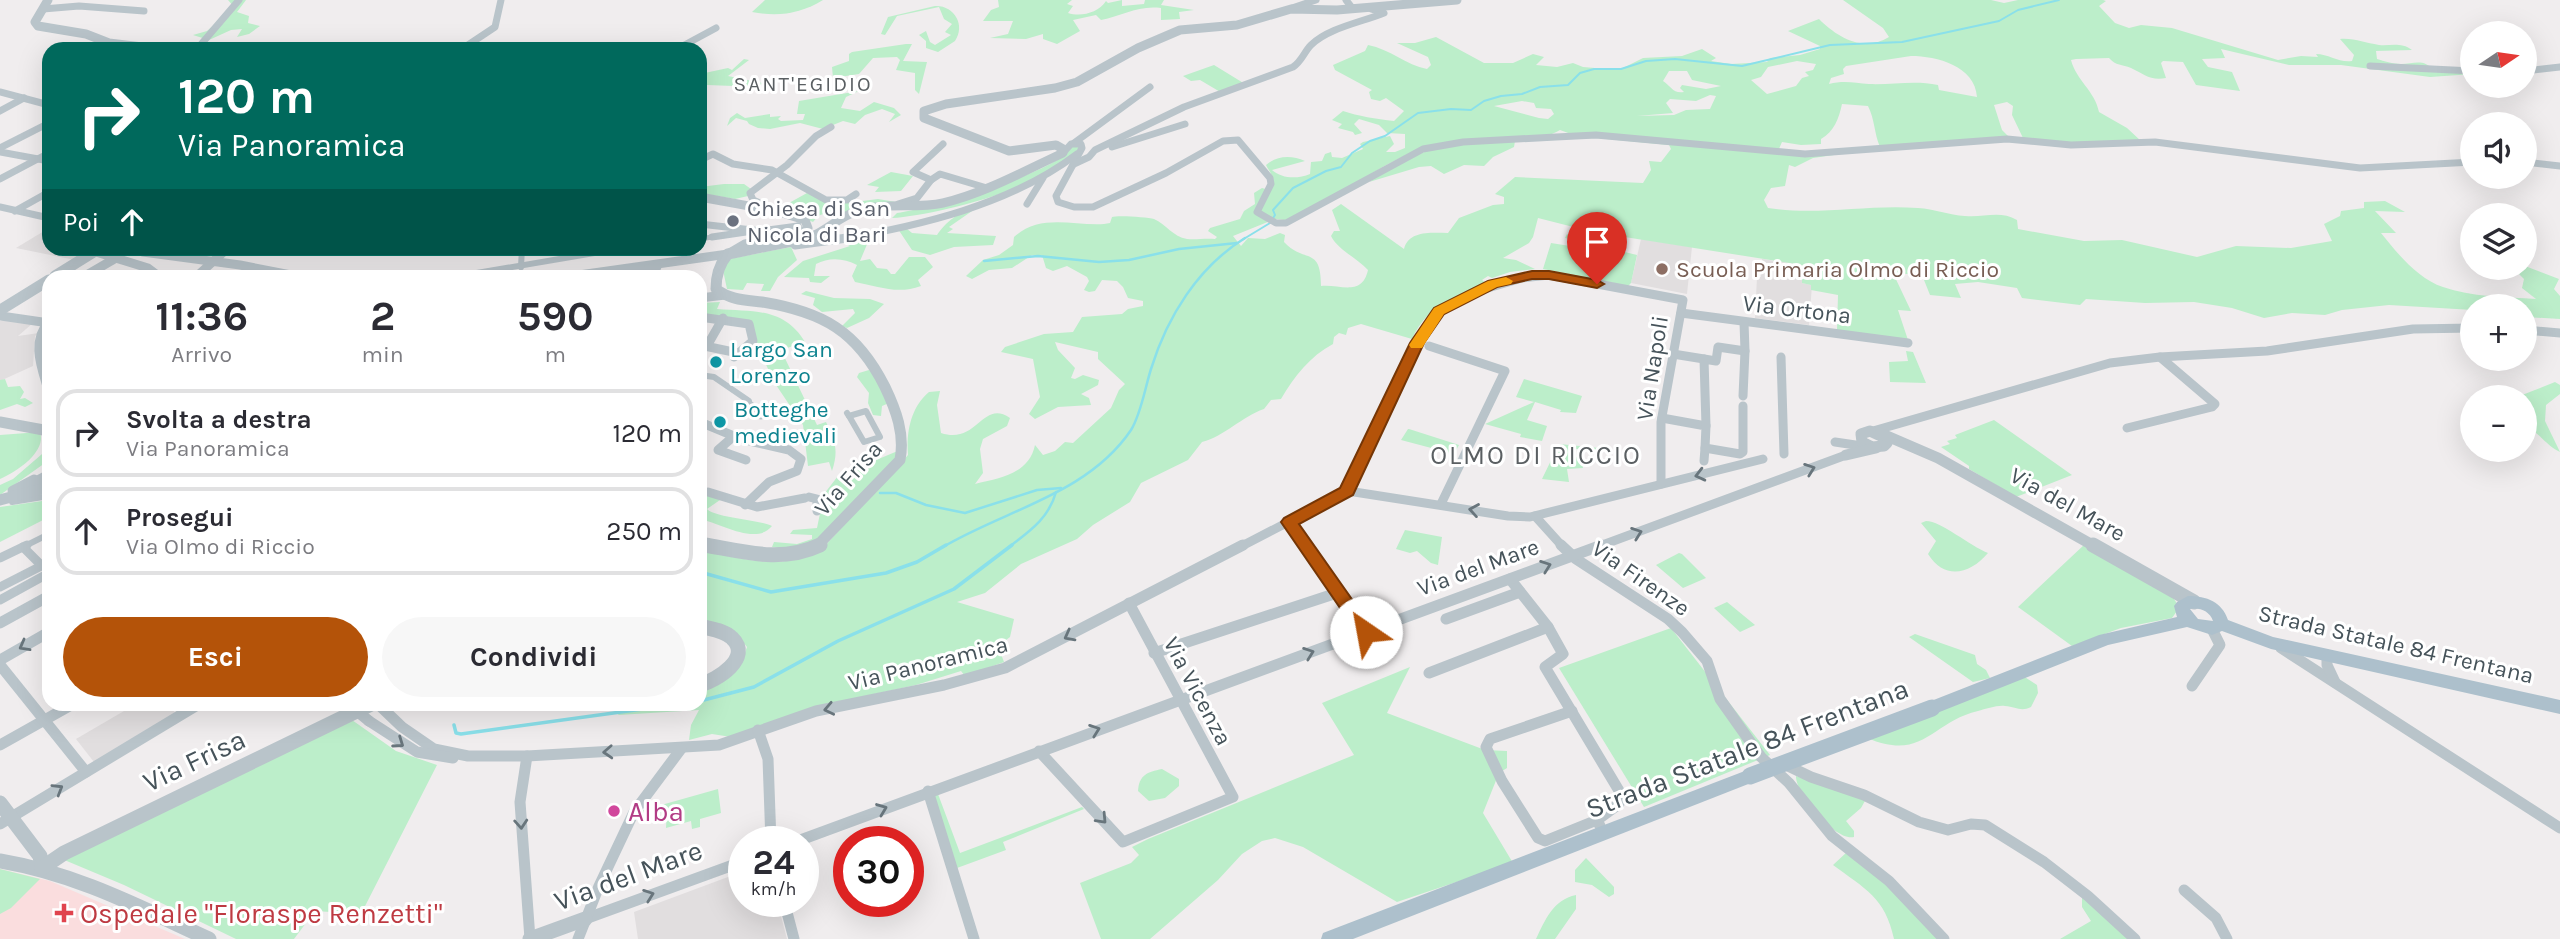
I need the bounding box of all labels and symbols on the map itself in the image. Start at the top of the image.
north arrow [2460,21,2538,98]
district label: SANT'EGIDIO [734,72,872,96]
place label: Chiesa di San Nicola di Bari [747,195,890,248]
pin [1567,212,1627,284]
marker: Chiesa di San Nicola di Bari [725,213,741,229]
place label: Scuola Primaria Olmo di Riccio [1676,256,1999,283]
marker: Scuola Primaria Olmo di Riccio [1654,261,1670,277]
street label: Via Ortona [1741,289,1853,330]
street label: Via Napoli [1631,314,1674,422]
place label: Largo San Lorenzo [730,336,833,389]
marker: Largo San Lorenzo [708,354,724,370]
place label: Botteghe medievali [734,396,837,449]
marker: Botteghe medievali [712,414,728,430]
street label: Via Frisa [809,436,888,521]
district label: OLMO DI RICCIO [1430,440,1642,471]
street label: Via del Mare [2005,462,2130,547]
one-way arrow [1804,463,1816,477]
one-way arrow [1694,467,1706,481]
one-way arrow [1468,503,1480,518]
one-way arrow [1630,527,1642,541]
street label: Via del Mare [1414,533,1543,602]
street label: Via Firenze [1586,535,1695,622]
one-way arrow [1539,560,1551,574]
position arrow [1329,595,1403,669]
street label: Strada Statale 84 Frentana [2256,600,2536,689]
one-way arrow [1063,627,1076,641]
street label: Via Panoramica [845,631,1011,696]
street label: Via Vicenza [1158,632,1237,750]
one-way arrow [19,638,32,651]
one-way arrow [1302,647,1315,661]
street label: Strada Statale 84 Frentana [1581,672,1913,825]
one-way arrow [823,700,835,715]
street label: Via Frisa [138,722,251,799]
one-way arrow [1089,725,1101,739]
one-way arrow [391,735,404,747]
one-way arrow [602,745,613,760]
one-way arrow [51,784,64,797]
place label: Alba [628,795,684,828]
marker: Alba [606,803,622,819]
one-way arrow [875,803,887,817]
one-way arrow [1094,811,1106,824]
one-way arrow [513,819,528,830]
speed limit sign: 30 [833,826,924,917]
street label: Via del Mare [550,833,707,918]
one-way arrow [642,890,654,904]
place label: Ospedale "Floraspe Renzetti" [80,897,442,930]
marker: Ospedale "Floraspe Renzetti" [54,903,74,923]

